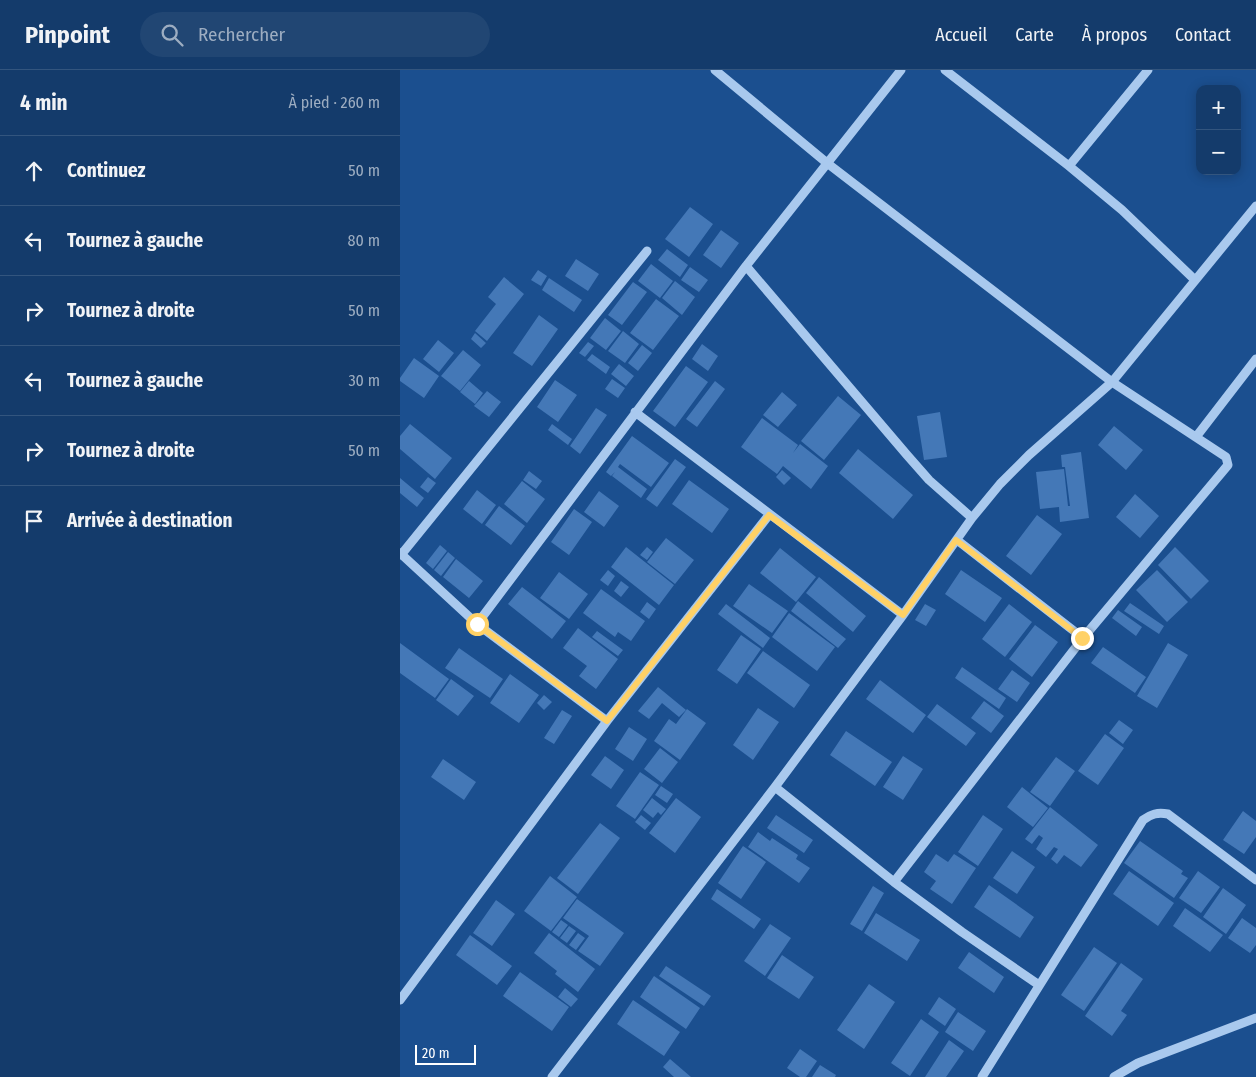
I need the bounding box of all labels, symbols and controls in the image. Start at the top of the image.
search box [140,12,490,57]
text: Pinpoint [25,21,110,49]
icon: search [158,21,186,49]
text: Rechercher [198,23,285,46]
text: Accueil [935,24,987,46]
text: Carte [1015,24,1054,46]
text: À propos [1082,24,1147,46]
text: Contact [1175,24,1231,46]
map controls [1196,85,1241,175]
button: + [1196,85,1241,130]
text: 4 min [20,90,68,116]
text: À pied · 260 m [288,93,380,112]
button: − [1196,130,1241,175]
icon: ahead [20,157,48,185]
text: Continuez [67,159,146,182]
text: 50 m [348,161,380,180]
icon: left [20,227,48,255]
text: Tournez à gauche [67,229,203,252]
text: 80 m [348,231,380,250]
icon: right [20,297,48,325]
text: Tournez à droite [67,299,195,322]
text: 50 m [348,301,380,320]
icon: left [20,367,48,395]
text: Tournez à gauche [67,369,203,392]
text: 30 m [348,371,380,390]
icon: right [20,437,48,465]
text: Tournez à droite [67,439,195,462]
text: 50 m [348,441,380,460]
icon: arrive [20,507,48,535]
text: Arrivée à destination [67,509,233,532]
route start [466,613,489,636]
route end [1071,627,1094,650]
scale bar [415,1042,476,1065]
text: 20 m [422,1045,450,1062]

